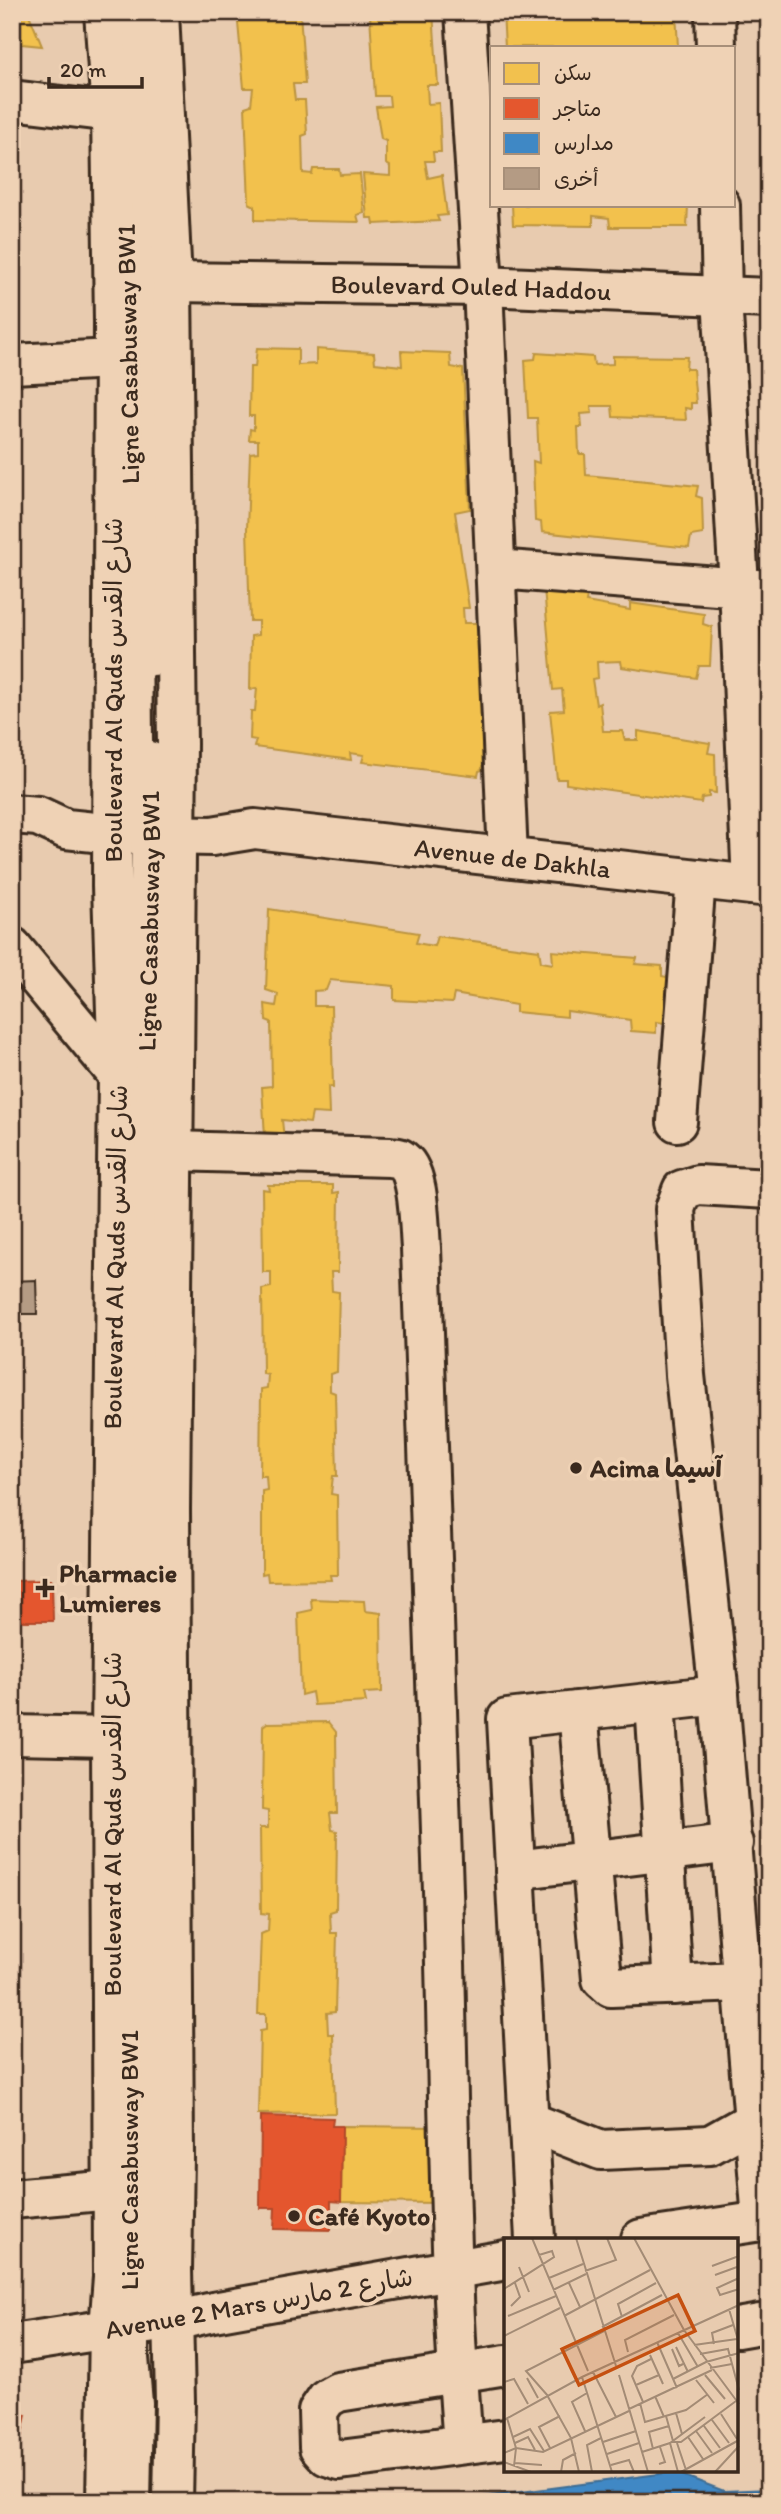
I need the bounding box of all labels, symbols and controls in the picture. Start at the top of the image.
scale bar [49,46,142,90]
legend [490,46,736,206]
text: 20 m [60,57,107,82]
text: سكن [554,60,592,85]
text: متاجر [552,96,601,121]
text: مدارس [554,130,614,155]
text: أخرى [554,166,598,191]
street label: Ligne Casabusway BW1 [110,224,146,484]
street label: Boulevard Ouled Haddou [330,268,612,307]
street label: Boulevard Al Quds شارع القدس [97,518,131,862]
street label: Ligne Casabusway BW1 [130,790,167,1052]
street label: Avenue de Dakhla [413,831,613,885]
street label: Boulevard Al Quds شارع القدس [96,1084,136,1430]
place label: Acima آسيما [589,1452,724,1484]
marker: Acima آسيما [568,1460,584,1476]
place label: Pharmacie Lumieres [59,1557,177,1619]
marker: Pharmacie Lumieres [37,1580,53,1596]
street label: Boulevard Al Quds شارع القدس [96,1652,130,1996]
street label: Ligne Casabusway BW1 [113,2030,145,2290]
place label: Café Kyoto [308,2200,430,2232]
marker: Café Kyoto [286,2208,302,2224]
inset map [504,2238,739,2472]
street label: Avenue 2 Mars شارع 2 مارس [103,2260,416,2348]

